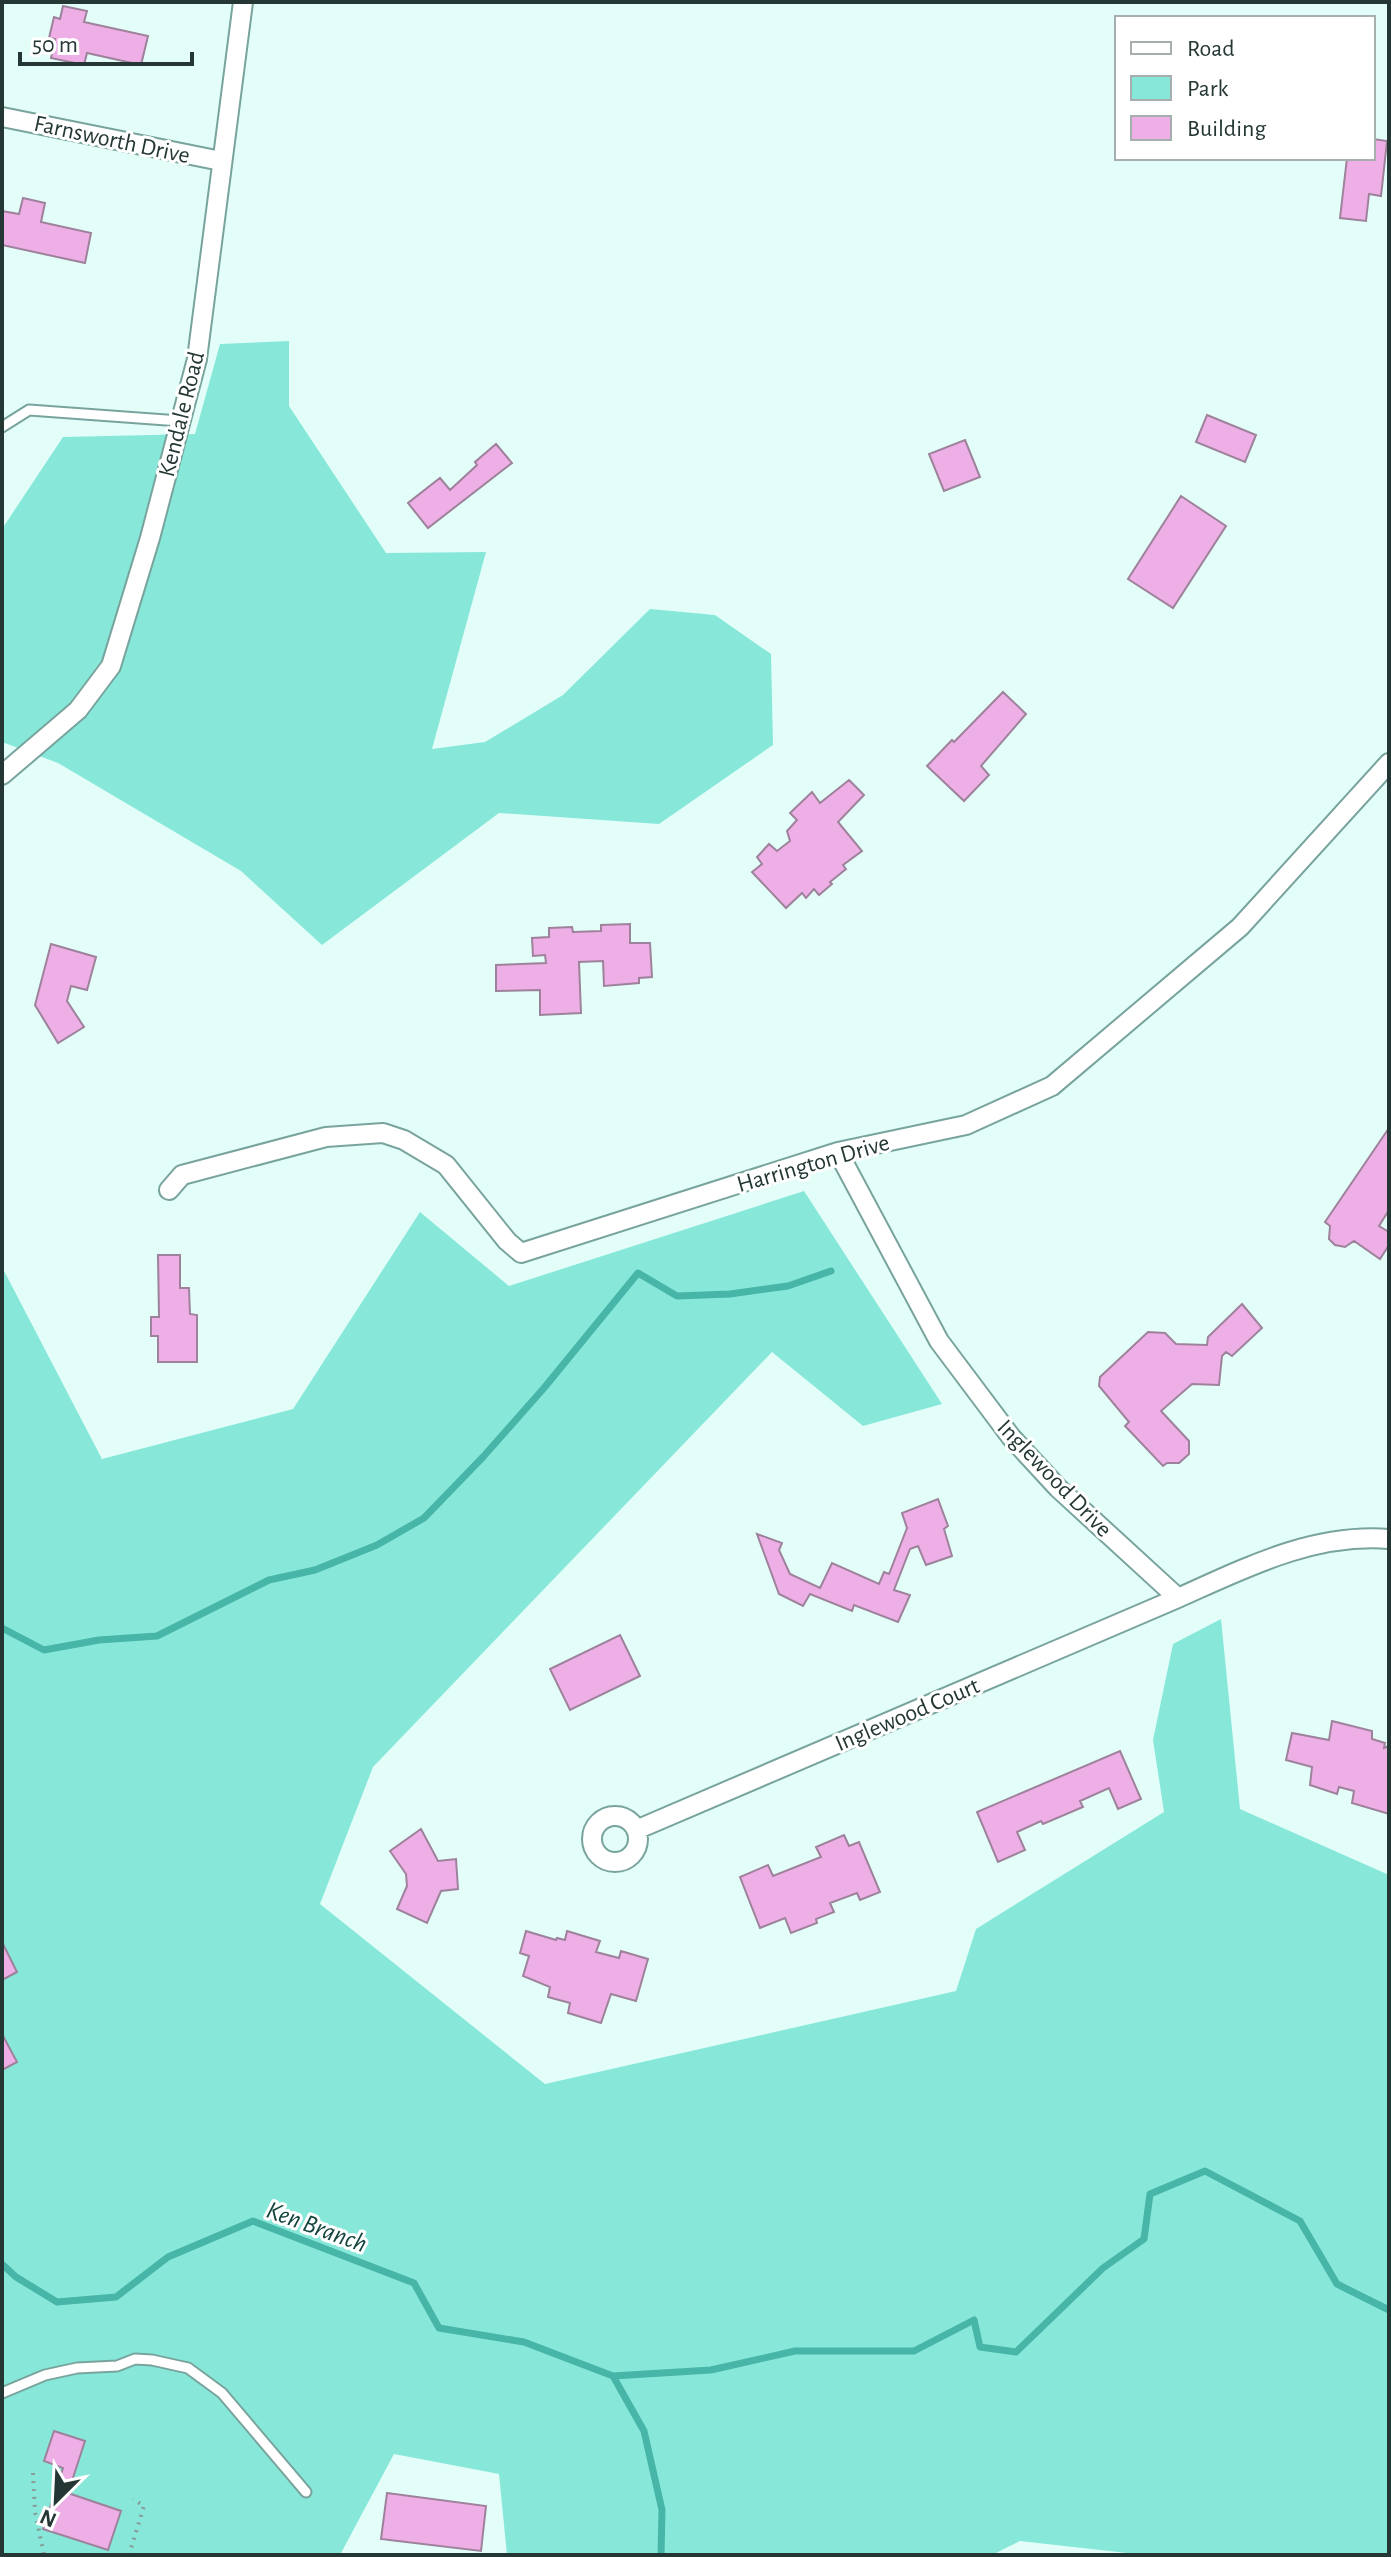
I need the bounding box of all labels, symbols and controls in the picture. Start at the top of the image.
scale bar [20,16,192,66]
legend [1115,16,1375,160]
text: 50 m [32,33,78,57]
text: Road [1187,37,1235,61]
text: Park [1187,77,1228,101]
street label: Farnsworth Drive [32,112,192,168]
text: Building [1187,117,1266,141]
street label: Kendale Road [155,349,209,479]
street label: Harrington Drive [734,1131,892,1197]
street label: Inglewood Drive [993,1415,1116,1542]
street label: Inglewood Court [832,1674,983,1756]
water label: Ken Branch [263,2197,370,2257]
north arrow [16,2461,96,2541]
text: N [37,2505,60,2532]

